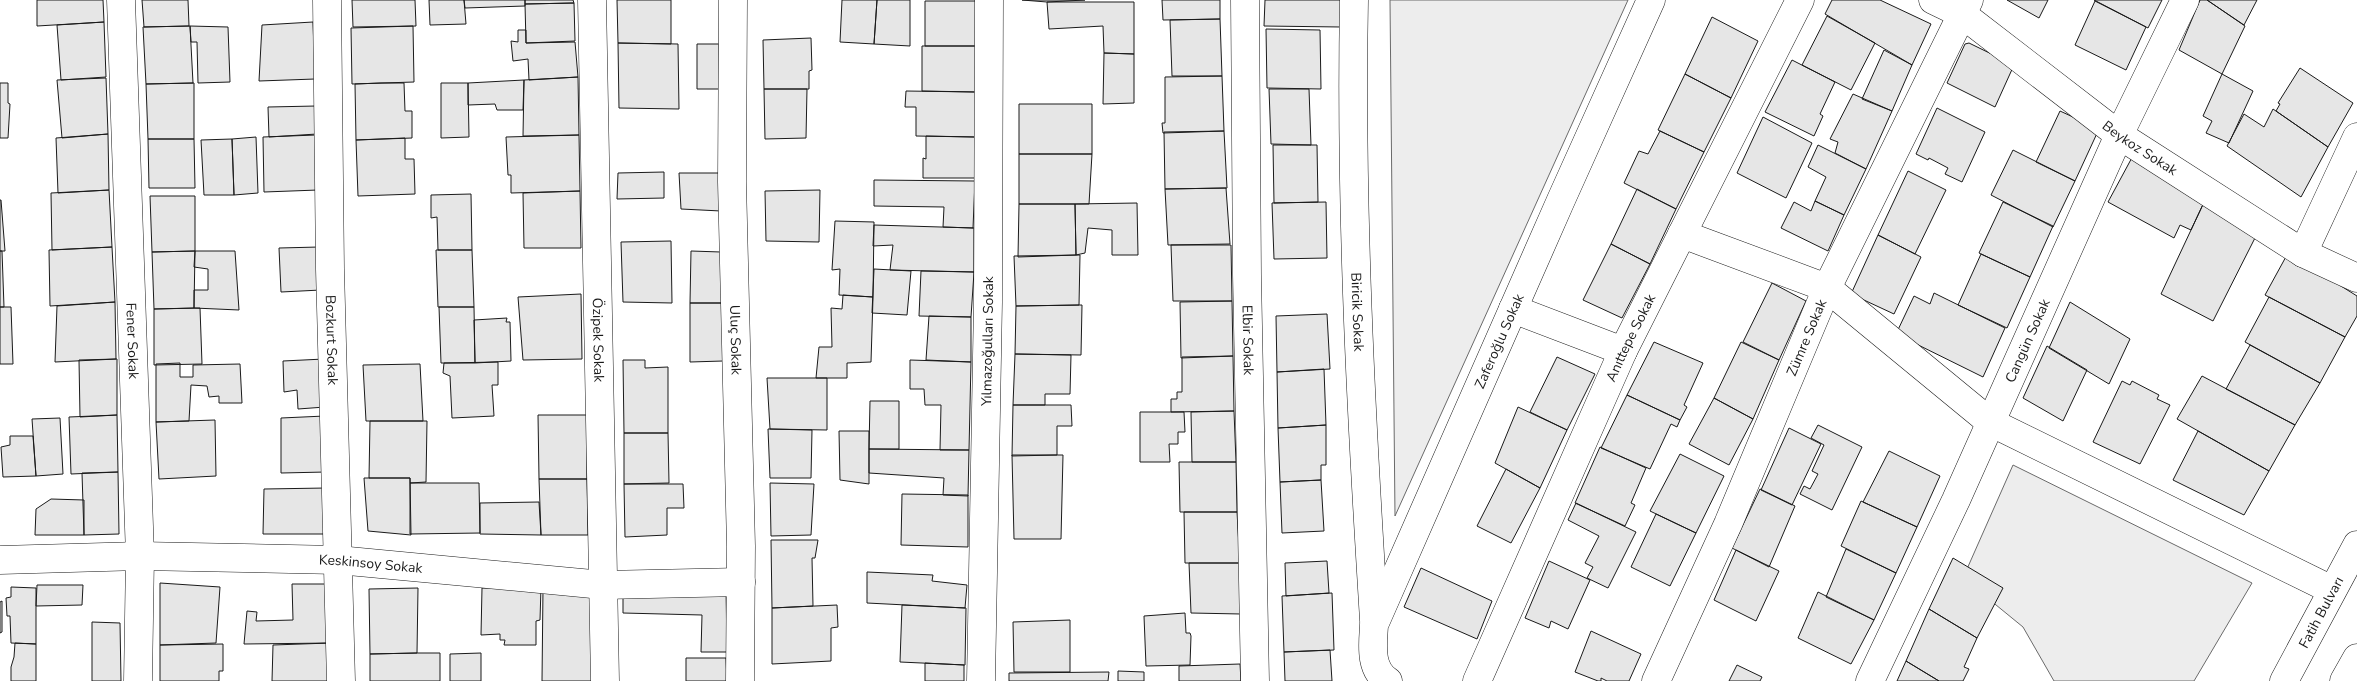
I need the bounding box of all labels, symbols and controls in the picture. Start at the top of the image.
street label: Beykoz Sokak [2098,116,2182,181]
street label: Biricik Sokak [1346,272,1368,353]
street label: Yılmazoğulları Sokak [977,275,998,407]
street label: Zaferoğlu Sokak [1470,290,1529,392]
street label: Anıttepe Sokak [1602,290,1661,385]
street label: Bozkurt Sokak [321,295,342,386]
street label: Zümre Sokak [1782,295,1832,379]
street label: Cangün Sokak [2001,295,2055,386]
street label: Özipek Sokak [588,298,608,383]
street label: Fener Sokak [121,302,143,380]
street label: Uluç Sokak [725,305,746,376]
street label: Elbir Sokak [1238,305,1258,376]
street label: Keskinsoy Sokak [319,551,424,578]
street label: Fatih Bulvarı [2294,573,2348,652]

